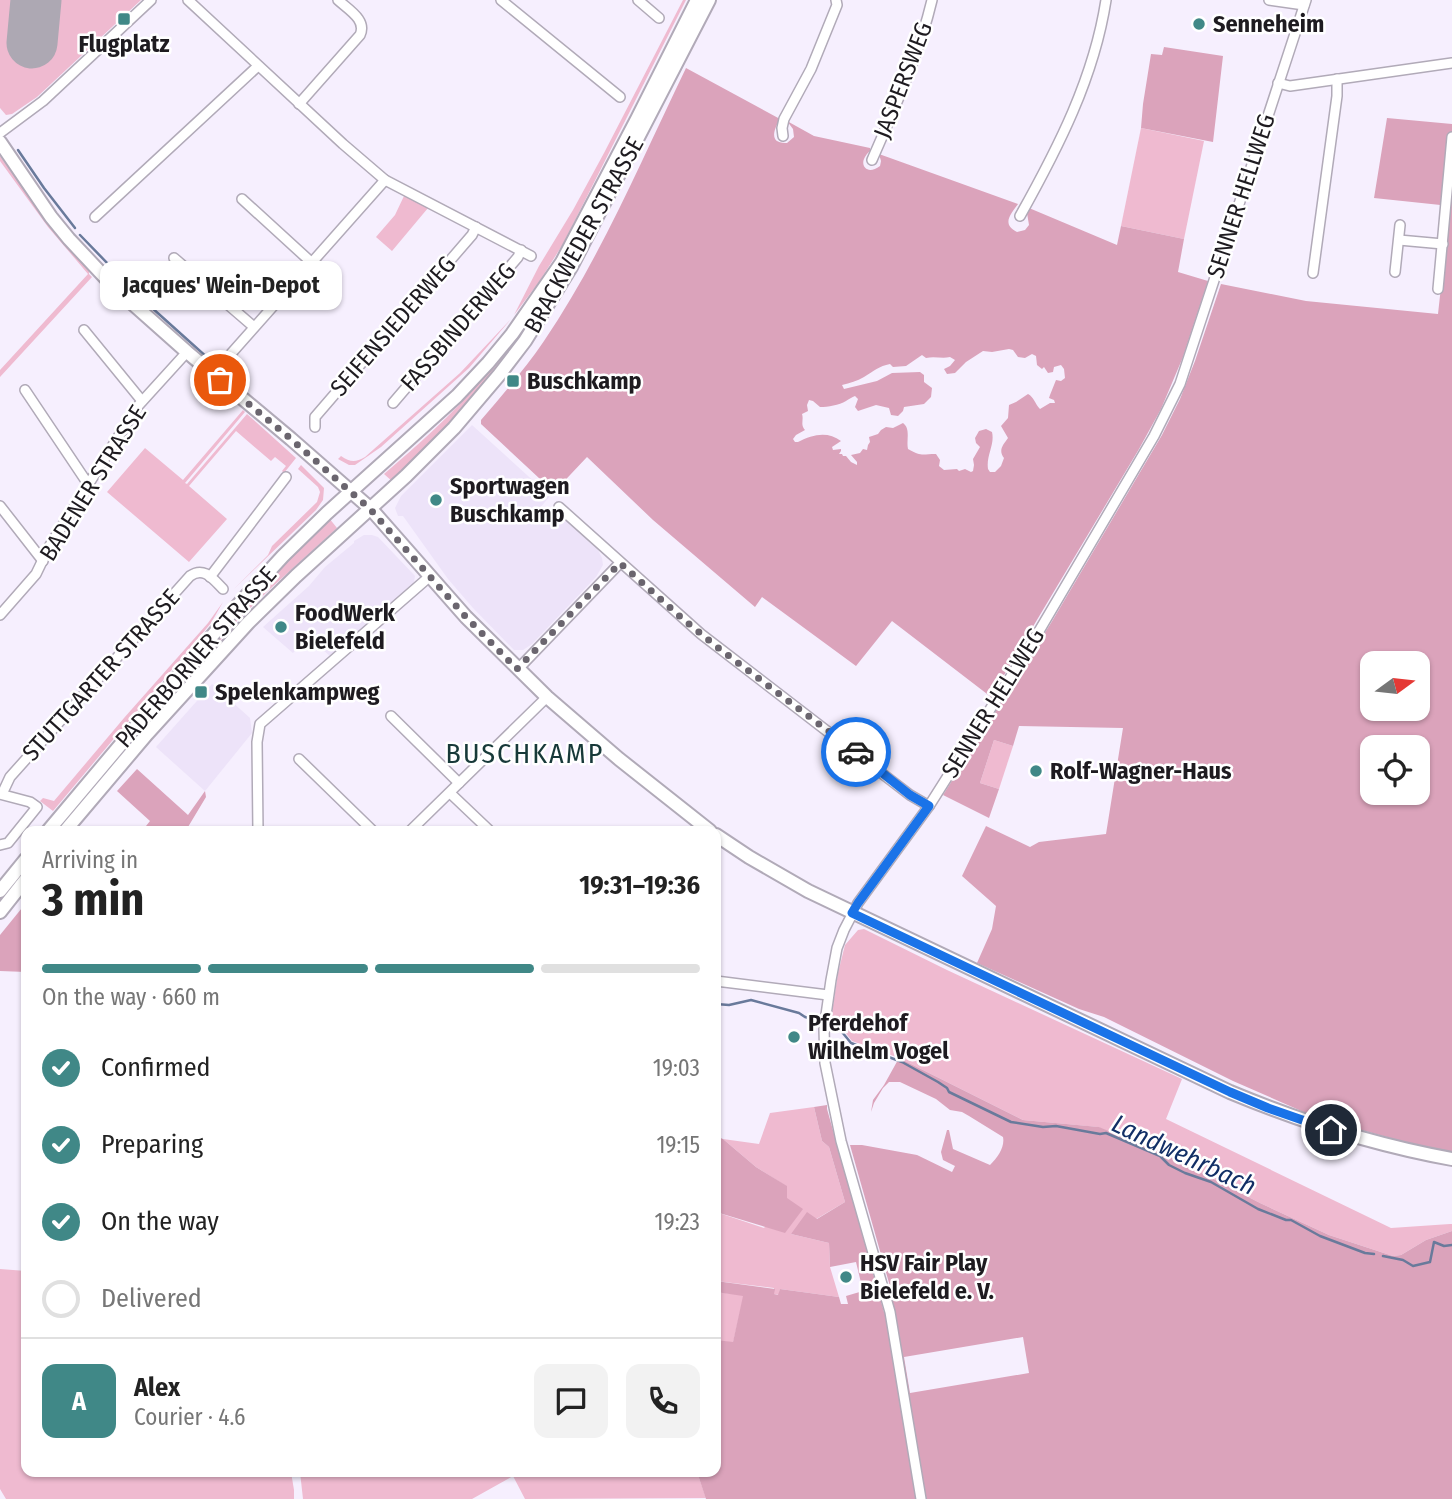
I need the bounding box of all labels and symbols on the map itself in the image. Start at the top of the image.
place label: Senneheim [1213,10,1324,38]
marker: Flugplatz [116,11,132,27]
marker: Senneheim [1191,16,1207,32]
street label: JASPERSWEG [868,18,938,142]
place label: Flugplatz [78,30,170,58]
street label: SENNER HELLWEG [1201,110,1281,282]
street label: BRACKWEDER STRASSE [519,132,649,338]
street label: SEIFENSIEDERWEG [325,250,461,402]
street label: FASSBINDERWEG [395,257,521,397]
callout: Jacques' Wein-Depot [99,261,341,310]
pin [190,350,250,410]
place label: Buschkamp [527,367,642,395]
marker: Buschkamp [505,373,521,389]
street label: BADENER STRASSE [34,400,152,566]
place label: Sportwagen Buschkamp [450,472,569,528]
marker: Sportwagen Buschkamp [428,492,444,508]
street label: PADERBORNER STRASSE [110,561,282,753]
street label: STUTTGARTER STRASSE [17,584,185,766]
place label: FoodWerk Bielefeld [295,599,396,655]
marker: FoodWerk Bielefeld [273,619,289,635]
street label: SENNER HELLWEG [936,623,1050,783]
north arrow [1360,651,1430,721]
place label: Spelenkampweg [215,678,380,706]
marker: Spelenkampweg [193,684,209,700]
courier [821,717,891,787]
district label: BUSCHKAMP [446,737,604,770]
place label: Rolf-Wagner-Haus [1050,757,1232,785]
marker: Rolf-Wagner-Haus [1028,763,1044,779]
place label: Pferdehof Wilhelm Vogel [808,1009,949,1065]
marker: Pferdehof Wilhelm Vogel [786,1029,802,1045]
pin [1301,1100,1361,1160]
water label: Landwehrbach [1107,1108,1261,1202]
place label: HSV Fair Play Bielefeld e. V. [860,1249,994,1305]
marker: HSV Fair Play Bielefeld e. V. [838,1269,854,1285]

